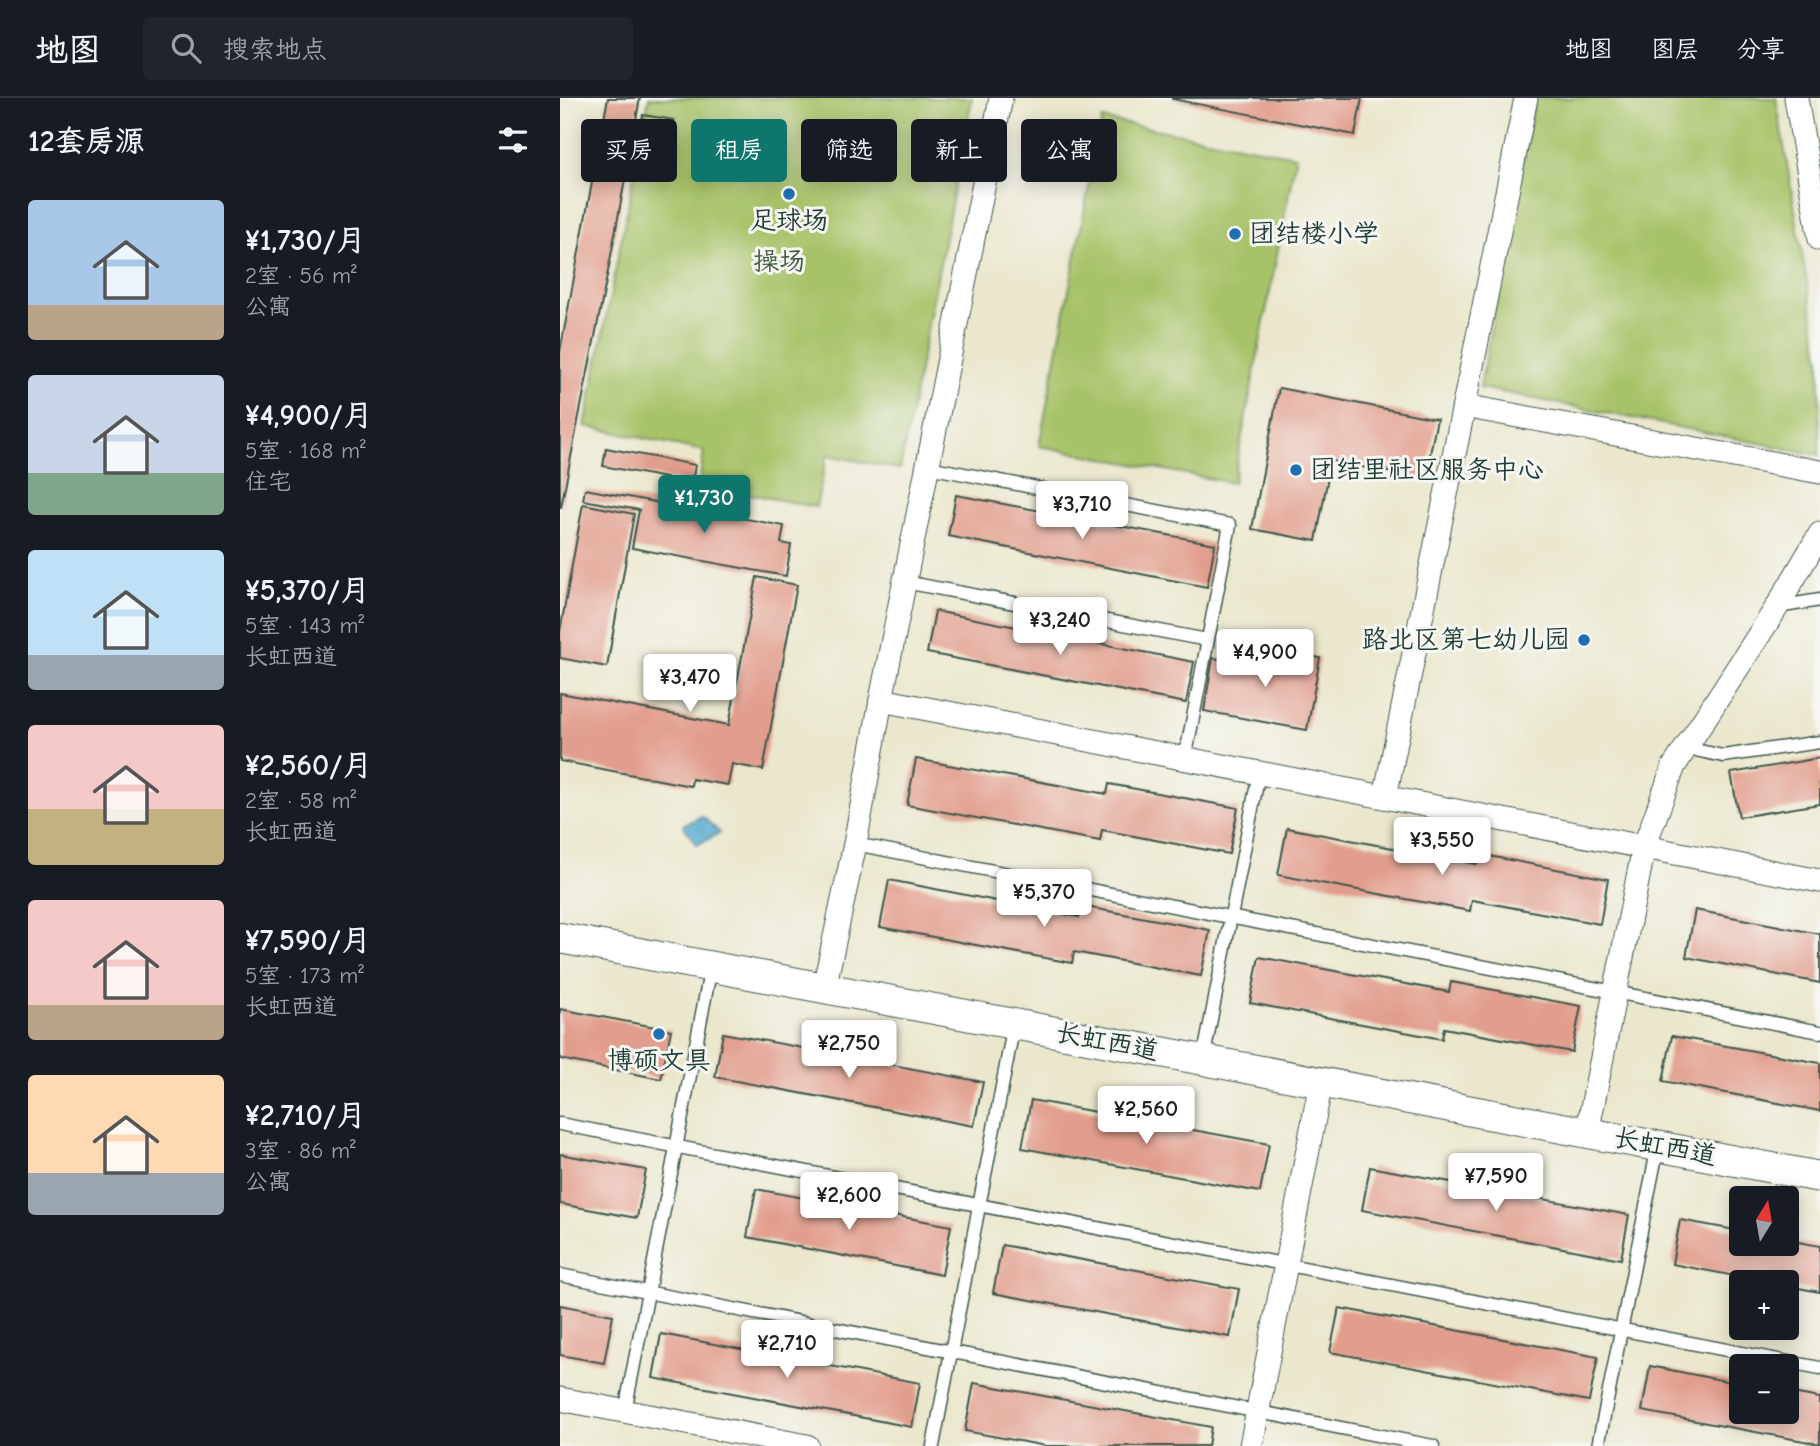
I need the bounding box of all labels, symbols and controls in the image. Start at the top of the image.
search box [143,17,633,80]
icon: search [167,29,205,67]
text: 地图 [35,31,101,69]
text: 搜索地点 [223,35,327,65]
text: 地图 [1565,35,1613,63]
text: 图层 [1651,35,1699,63]
text: 分享 [1737,35,1785,63]
chip: 买房 [581,119,677,182]
chip: 租房 [691,119,787,182]
chip: 筛选 [801,119,897,182]
chip: 新上 [911,119,1007,182]
chip: 公寓 [1021,119,1117,182]
icon: filters [494,121,532,159]
text: 12套房源 [28,124,145,159]
marker: 足球场 [781,186,797,202]
place label: 足球场 [750,206,828,236]
place label: 团结楼小学 [1249,219,1379,249]
text: ¥1,730/月 [245,223,366,258]
marker: 团结楼小学 [1227,226,1243,242]
icon: home [84,228,168,312]
park label: 操场 [753,247,805,277]
text: 2室 · 56 m² [245,262,357,289]
text: 公寓 [245,293,291,320]
text: ¥4,900/月 [245,398,373,433]
icon: home [84,403,168,487]
text: 5室 · 168 m² [245,437,366,464]
place label: 团结里社区服务中心 [1310,455,1544,485]
marker: 团结里社区服务中心 [1288,462,1304,478]
text: 住宅 [245,468,291,495]
pin: ¥1,730 [647,476,761,535]
pin: ¥3,710 [1025,482,1139,541]
text: ¥1,730 [674,484,734,511]
text: ¥3,710 [1052,490,1112,517]
text: ¥5,370/月 [245,573,370,608]
icon: home [84,578,168,662]
pin: ¥3,240 [1003,598,1117,657]
text: ¥3,240 [1029,606,1091,633]
text: 5室 · 143 m² [245,612,364,639]
place label: 路北区第七幼儿园 [1362,625,1570,655]
pin: ¥4,900 [1208,630,1322,689]
marker: 路北区第七幼儿园 [1576,632,1592,648]
text: ¥4,900 [1233,638,1297,665]
text: 长虹西道 [245,643,337,670]
pin: ¥3,470 [633,654,747,714]
text: ¥3,470 [659,663,721,690]
text: ¥2,560/月 [245,748,372,783]
icon: home [84,753,168,837]
text: 2室 · 58 m² [245,787,356,814]
text: 长虹西道 [245,818,337,845]
pin: ¥3,550 [1385,818,1499,877]
text: ¥3,550 [1410,826,1474,853]
pin: ¥5,370 [987,870,1101,929]
text: ¥5,370 [1013,878,1075,905]
text: ¥7,590/月 [245,923,371,958]
icon: home [84,928,168,1012]
text: 5室 · 173 m² [245,962,364,989]
text: 长虹西道 [245,993,337,1020]
street label: 长虹西道 [1053,1017,1161,1067]
pin: ¥2,750 [792,1020,906,1080]
marker: 博硕文具 [651,1026,667,1042]
text: ¥2,750 [818,1029,880,1056]
place label: 博硕文具 [607,1046,711,1076]
pin: ¥2,560 [1089,1086,1203,1146]
text: ¥2,560 [1114,1095,1178,1122]
text: ¥2,710/月 [245,1098,366,1133]
icon: home [84,1103,168,1187]
street label: 长虹西道 [1611,1122,1719,1172]
text: 3室 · 86 m² [245,1137,356,1164]
pin: ¥7,590 [1439,1154,1553,1213]
text: ¥7,590 [1464,1162,1528,1189]
text: 公寓 [245,1168,291,1195]
pin: ¥2,600 [792,1172,906,1232]
text: ¥2,600 [816,1181,882,1208]
north arrow [1729,1186,1799,1256]
map controls [1729,1186,1799,1424]
button: + [1729,1270,1799,1340]
pin: ¥2,710 [730,1320,844,1380]
text: ¥2,710 [757,1329,817,1356]
button: − [1729,1354,1799,1424]

